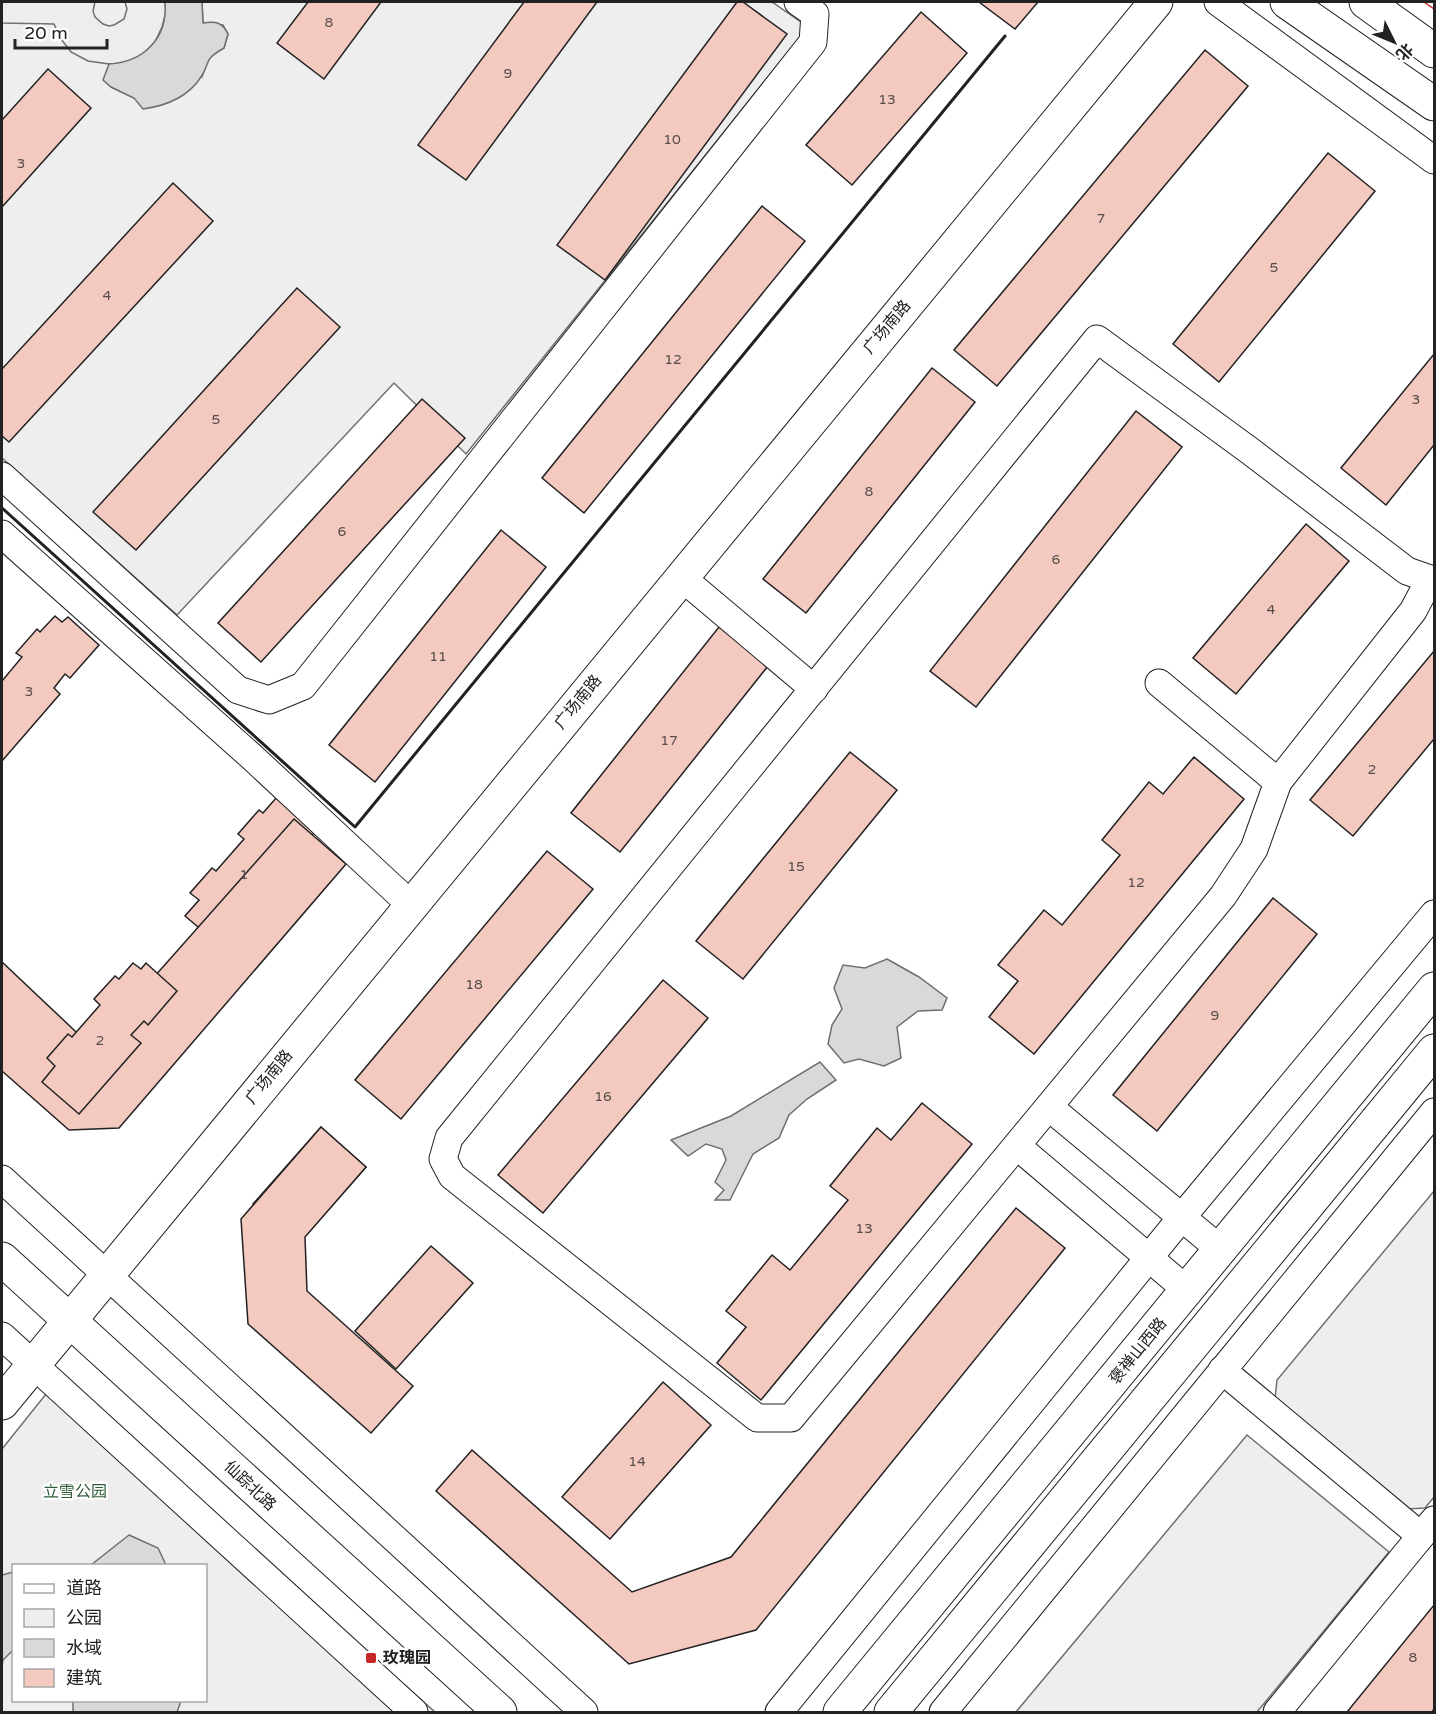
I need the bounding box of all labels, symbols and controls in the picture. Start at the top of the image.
scale bar [15,12,106,50]
north arrow [1364,12,1424,72]
house number: 8 [325,14,334,31]
text: 20 m [24,22,68,44]
text: 北 [1391,39,1417,64]
house number: 9 [504,65,512,82]
house number: 13 [878,91,896,108]
house number: 10 [663,131,681,148]
house number: 3 [17,155,25,172]
house number: 7 [1097,210,1105,227]
house number: 5 [1270,259,1278,276]
house number: 4 [103,287,112,304]
street label: 广场南路 [859,296,915,358]
house number: 12 [664,351,682,368]
house number: 3 [1412,391,1420,408]
house number: 5 [212,411,220,428]
house number: 8 [865,483,874,500]
house number: 6 [338,523,347,540]
house number: 6 [1052,551,1061,568]
house number: 4 [1267,601,1276,618]
house number: 11 [429,648,447,665]
street label: 广场南路 [550,671,606,733]
house number: 3 [25,683,33,700]
house number: 17 [660,732,678,749]
house number: 2 [1368,761,1376,778]
house number: 15 [787,858,805,875]
house number: 1 [240,866,248,883]
house number: 12 [1127,874,1145,891]
house number: 18 [465,976,483,993]
house number: 9 [1211,1007,1219,1024]
house number: 2 [96,1032,104,1049]
street label: 广场南路 [241,1046,297,1108]
house number: 16 [594,1088,612,1105]
house number: 13 [855,1220,873,1237]
street label: 褒禅山西路 [1105,1314,1171,1388]
house number: 14 [628,1453,646,1470]
street label: 仙踪北路 [220,1457,280,1515]
park label: 立雪公园 [43,1482,107,1502]
legend [12,1564,207,1702]
text: 道路 [66,1577,102,1599]
text: 公园 [66,1607,102,1629]
text: 水域 [66,1637,102,1659]
place label: 玫瑰园 [383,1648,431,1668]
house number: 8 [1409,1649,1418,1666]
marker: 玫瑰园 [364,1651,378,1665]
text: 建筑 [66,1667,102,1689]

